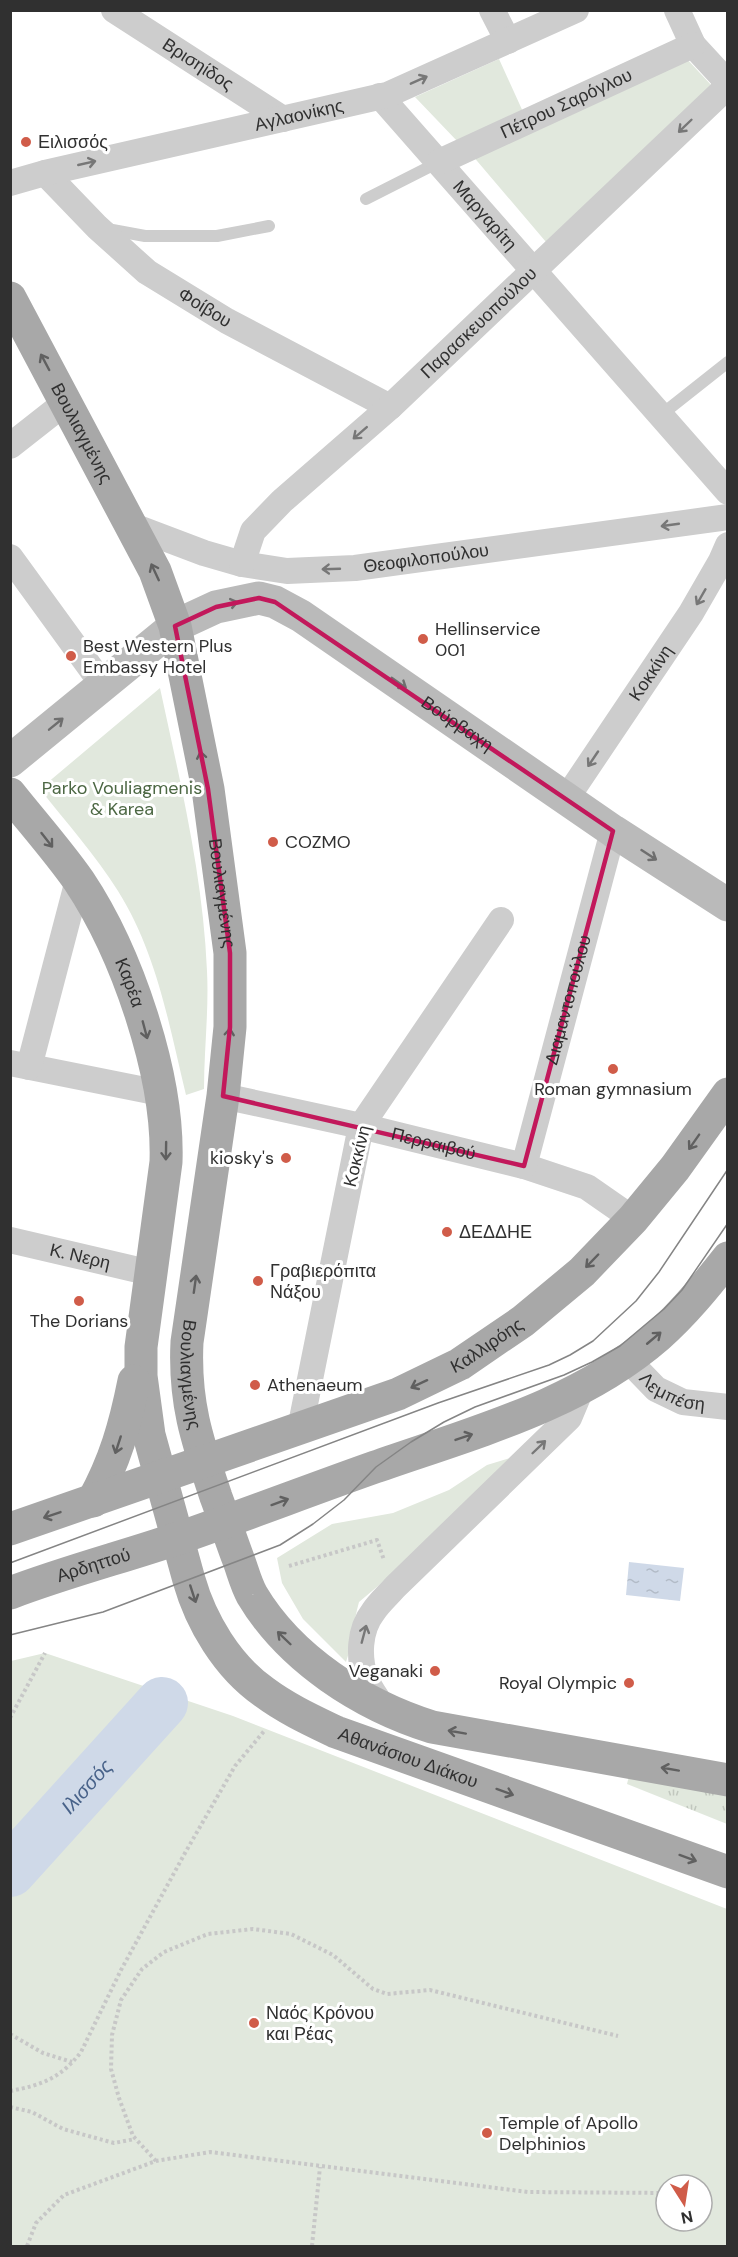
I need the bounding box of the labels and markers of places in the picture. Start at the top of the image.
place label: Ειλισσός [38,130,108,154]
marker: Ειλισσός [19,135,33,149]
place label: Hellinservice 001 [435,617,540,662]
marker: Hellinservice 001 [416,632,430,646]
place label: Best Western Plus Embassy Hotel [83,634,233,679]
marker: Best Western Plus Embassy Hotel [64,649,78,663]
place label: COZMO [285,830,351,854]
marker: COZMO [266,835,280,849]
marker: Roman gymnasium [606,1062,620,1076]
place label: Roman gymnasium [534,1077,692,1101]
place label: kiosky's [210,1146,274,1170]
marker: kiosky's [279,1151,293,1165]
place label: ΔΕΔΔΗΕ [459,1220,532,1244]
marker: ΔΕΔΔΗΕ [440,1225,454,1239]
place label: Γραβιερόπιτα Νάξου [270,1259,376,1304]
marker: Γραβιερόπιτα Νάξου [251,1274,265,1288]
marker: The Dorians [72,1294,86,1308]
place label: The Dorians [30,1309,128,1333]
place label: Athenaeum [267,1373,363,1397]
marker: Athenaeum [248,1378,262,1392]
place label: Veganaki [349,1659,423,1683]
marker: Veganaki [428,1664,442,1678]
place label: Royal Olympic [499,1671,617,1695]
marker: Royal Olympic [622,1676,636,1690]
place label: Ναός Κρόνου και Ρέας [266,2001,374,2046]
marker: Ναός Κρόνου και Ρέας [247,2016,261,2030]
place label: Temple of Apollo Delphinios [499,2111,638,2156]
marker: Temple of Apollo Delphinios [480,2126,494,2140]

